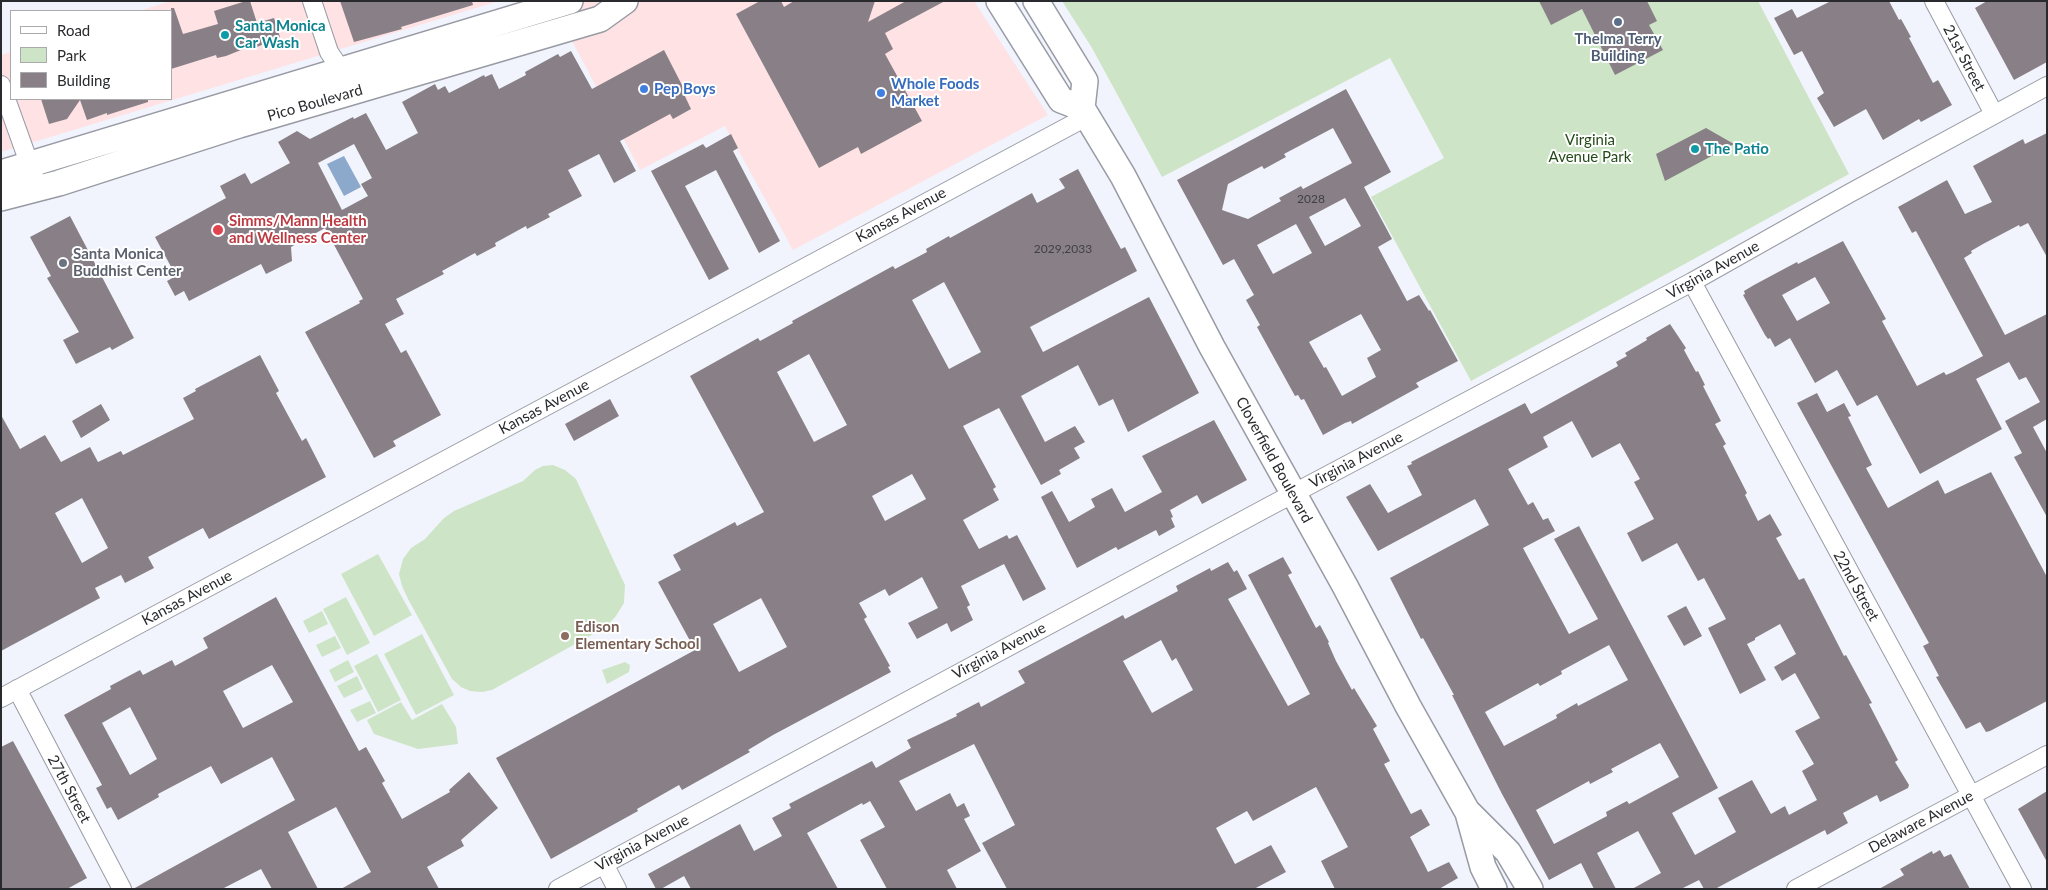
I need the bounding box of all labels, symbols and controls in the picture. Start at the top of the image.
legend [10,10,172,100]
marker: Thelma Terry Building [1612,16,1624,28]
place label: Santa Monica Car Wash [235,17,326,52]
text: Road [57,21,90,39]
street label: 21st Street [1939,22,1989,94]
marker: Santa Monica Car Wash [219,29,231,41]
place label: Thelma Terry Building [1574,30,1662,65]
text: Park [57,46,86,64]
text: Building [57,71,110,89]
place label: Whole Foods Market [891,75,979,110]
place label: Pep Boys [654,80,716,98]
street label: Pico Boulevard [265,81,365,125]
marker: Pep Boys [638,83,650,95]
marker: Whole Foods Market [875,87,887,99]
park label: Virginia Avenue Park [1549,131,1631,166]
place label: The Patio [1705,140,1769,158]
marker: The Patio [1689,143,1701,155]
street label: Kansas Avenue [853,184,949,246]
house number: 2028 [1297,192,1325,206]
place label: Simms/Mann Health and Wellness Center [229,212,367,247]
marker: Simms/Mann Health and Wellness Center [211,223,225,237]
street label: Virginia Avenue [1663,237,1763,303]
house number: 2029,2033 [1034,242,1092,256]
place label: Santa Monica Buddhist Center [73,245,182,280]
marker: Santa Monica Buddhist Center [57,257,69,269]
street label: Kansas Avenue [496,376,592,438]
street label: Cloverfield Boulevard [1232,394,1316,526]
street label: Virginia Avenue [1306,428,1406,492]
street label: 22nd Street [1829,548,1883,624]
street label: Kansas Avenue [139,567,235,629]
place label: Edison Elementary School [575,618,699,653]
street label: Virginia Avenue [949,619,1049,683]
marker: Edison Elementary School [559,630,571,642]
street label: 27th Street [44,752,94,826]
street label: Delaware Avenue [1866,787,1976,857]
street label: Virginia Avenue [592,811,692,875]

